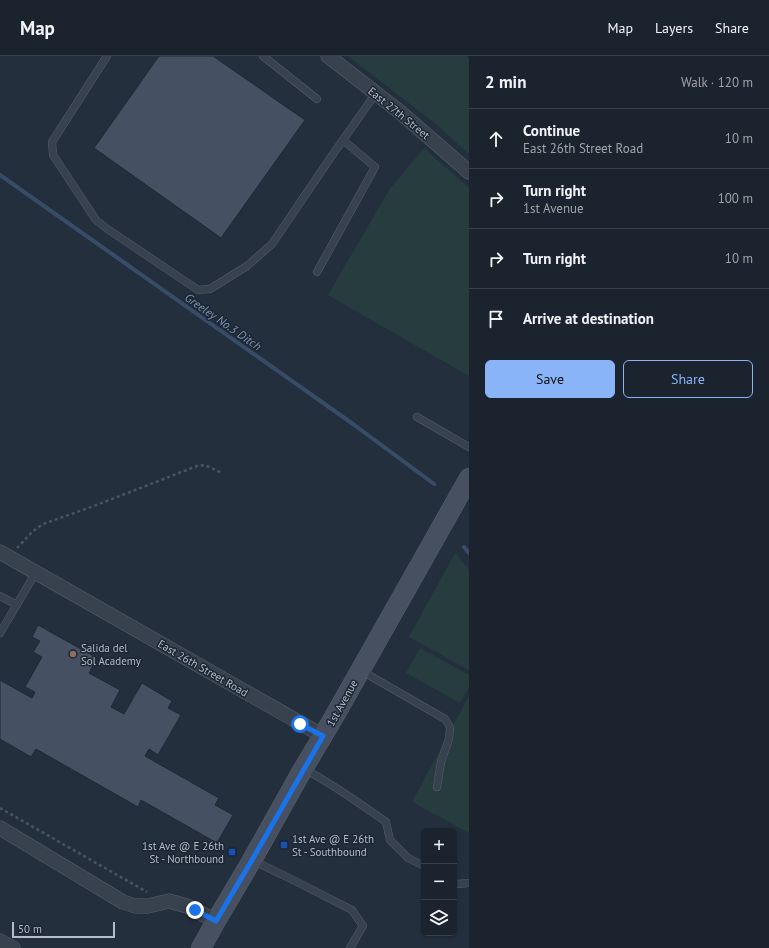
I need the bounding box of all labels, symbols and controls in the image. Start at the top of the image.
text: Map [20,16,55,40]
text: Map [607,19,633,37]
text: Layers [655,19,693,37]
text: Share [715,19,749,37]
text: 2 min [485,71,526,93]
text: Walk · 120 m [681,74,753,91]
street label: East 27th Street [365,84,433,142]
text: Continue [523,121,580,140]
icon: ahead [485,128,507,150]
text: 10 m [725,130,753,147]
text: East 26th Street Road [523,140,643,157]
text: Turn right [523,181,586,200]
icon: right [485,188,507,210]
text: 100 m [718,190,753,207]
text: 1st Avenue [523,200,584,217]
icon: right [485,248,507,270]
text: Turn right [523,249,586,268]
text: 10 m [725,250,753,267]
water label: Greeley No.3 Ditch [182,290,264,354]
icon: arrive [485,308,507,330]
text: Arrive at destination [523,309,654,328]
button: Save [485,360,615,398]
button: Share [623,360,753,398]
street label: East 26th Street Road [155,637,251,700]
place label: Salida del Sol Academy [81,641,142,668]
marker: Salida del Sol Academy [68,649,78,659]
street label: 1st Avenue [323,677,361,729]
route start [291,715,309,733]
map controls [421,828,457,936]
button: + [421,828,457,864]
place label: 1st Ave @ E 26th St - Southbound [292,832,374,859]
place label: 1st Ave @ E 26th St - Northbound [142,839,224,866]
marker: 1st Ave @ E 26th St - Southbound [279,840,289,850]
marker: 1st Ave @ E 26th St - Northbound [227,847,237,857]
button: − [421,864,457,900]
button: layers [421,900,457,936]
route end [186,901,204,919]
scale bar [12,920,115,939]
text: 50 m [18,922,42,936]

